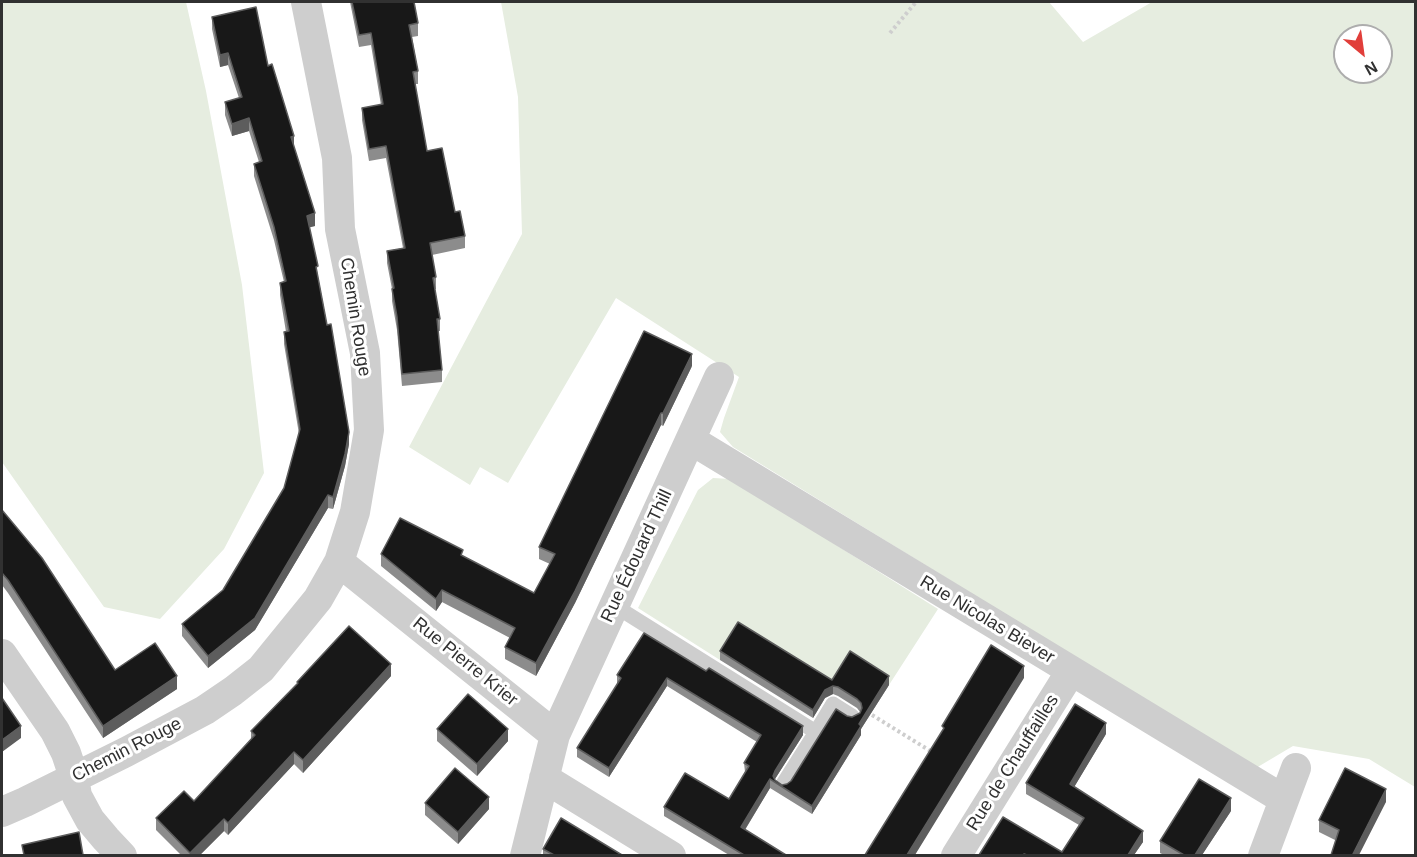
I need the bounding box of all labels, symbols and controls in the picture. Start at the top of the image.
north arrow [1333,24,1393,84]
text: N [1362,58,1380,79]
street label: Chemin Rouge [335,256,375,378]
street label: Rue Édouard Thill [597,486,677,626]
street label: Rue Nicolas Biever [916,571,1058,669]
street label: Rue Pierre Krier [408,613,522,711]
street label: Rue de Chauffailles [962,691,1064,835]
street label: Chemin Rouge [69,713,185,787]

